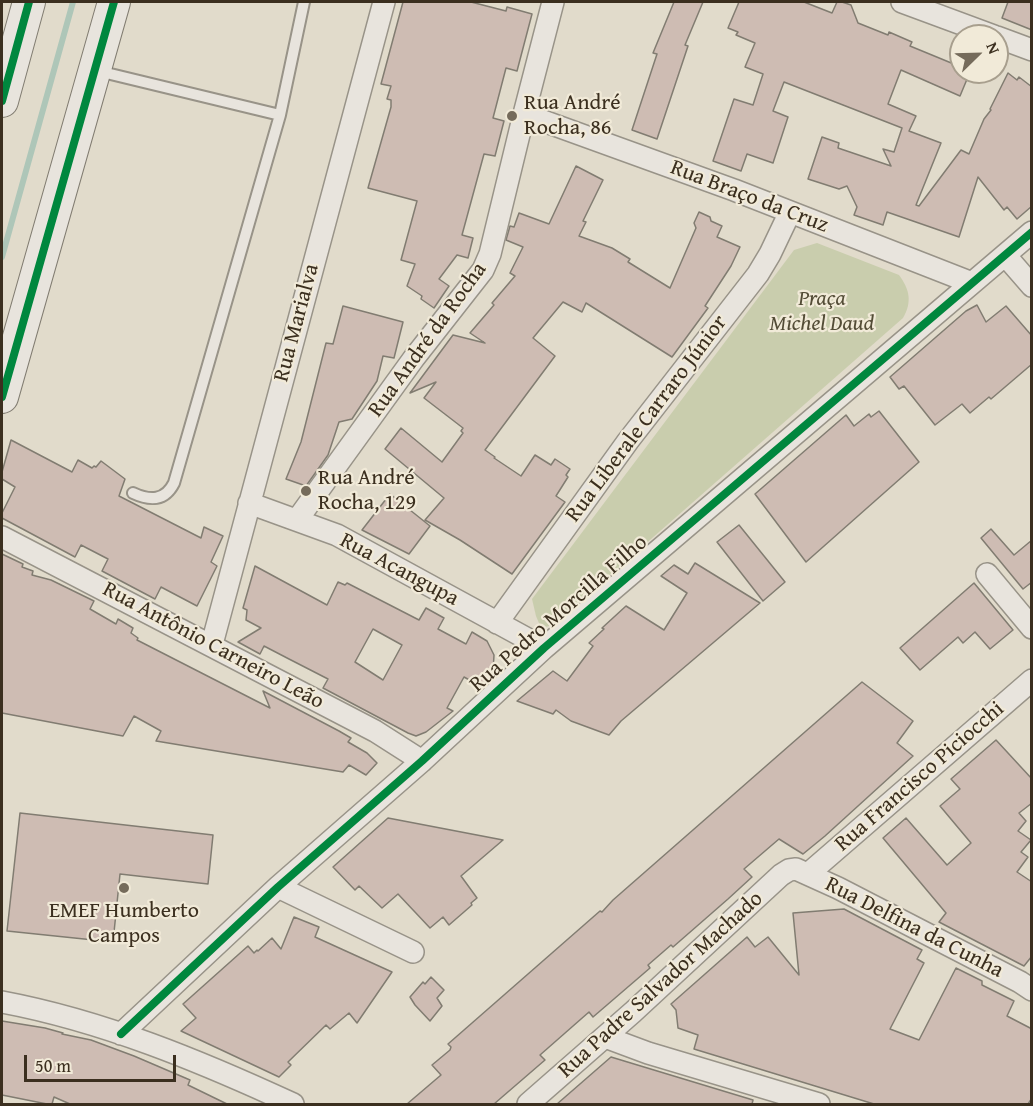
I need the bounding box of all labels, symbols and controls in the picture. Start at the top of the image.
north arrow [949,24,1009,84]
text: N [981,38,1007,57]
place label: Rua André Rocha, 86 [524,90,621,142]
marker: Rua André Rocha, 86 [505,109,519,123]
street label: Rua Braço da Cruz [666,155,832,239]
street label: Rua André da Rocha [363,258,493,422]
street label: Rua Marialva [269,261,325,385]
park label: Praça Michel Daud [770,286,874,338]
street label: Rua Liberale Carraro Júnior [561,310,733,528]
place label: Rua André Rocha, 129 [318,465,416,516]
marker: Rua André Rocha, 129 [299,484,313,498]
street label: Rua Acangupa [335,528,463,612]
street label: Rua Pedro Morcilla Filho [465,530,653,698]
street label: Rua Antônio Carneiro Leão [98,576,328,716]
street label: Rua Francisco Piciocchi [830,696,1010,858]
street label: Rua Delfina da Cunha [820,872,1008,984]
marker: EMEF Humberto Campos [117,881,131,895]
street label: Rua Padre Salvador Machado [553,886,769,1084]
place label: EMEF Humberto Campos [49,898,199,950]
scale bar [27,1043,178,1081]
text: 50 m [35,1052,71,1079]

